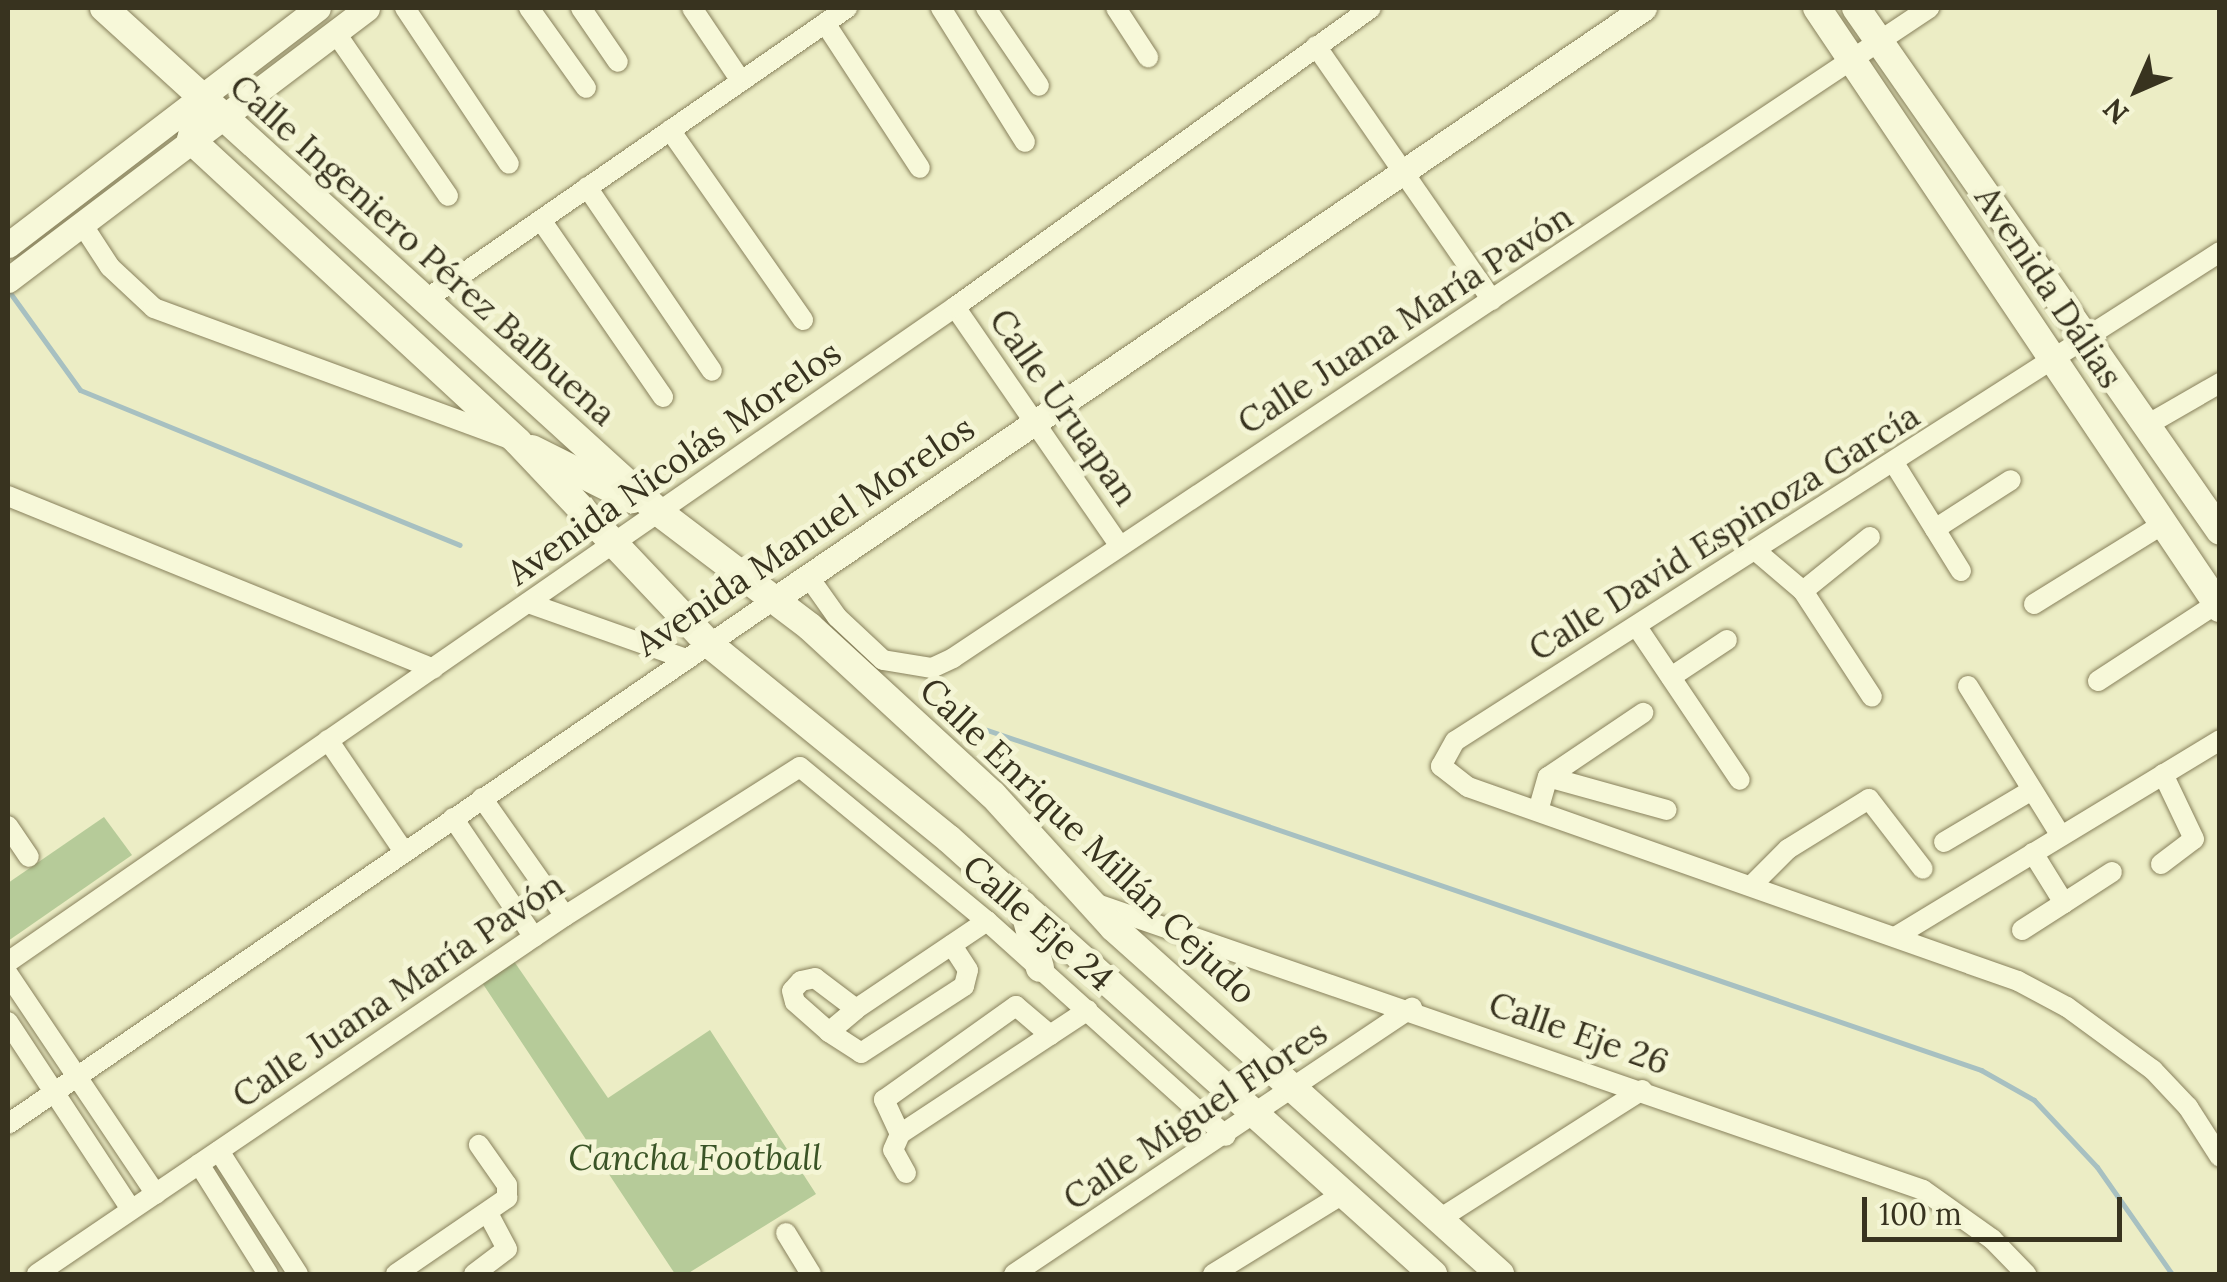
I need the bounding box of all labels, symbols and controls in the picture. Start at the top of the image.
north arrow [2087,40,2187,140]
street label: Calle Ingeniero Pérez Balbuena [221,65,625,435]
text: N [2095,91,2136,132]
street label: Avenida Dálias [1966,178,2132,396]
street label: Calle Juana María Pavón [1230,195,1580,443]
street label: Calle Uruapan [981,301,1147,513]
street label: Avenida Nicolás Morelos [499,332,849,594]
street label: Calle David Espinoza García [1521,394,1927,670]
street label: Avenida Manuel Morelos [628,407,982,665]
street label: Calle Enrique Millán Cejudo [911,669,1265,1013]
street label: Calle Eje 24 [954,846,1122,1000]
street label: Calle Juana María Pavón [224,863,572,1117]
street label: Calle Eje 26 [1483,983,1675,1083]
street label: Calle Miguel Flores [1055,1011,1335,1219]
park label: Cancha Football [568,1137,822,1179]
scale bar [1867,1177,2127,1239]
text: 100 m [1879,1195,1962,1233]

